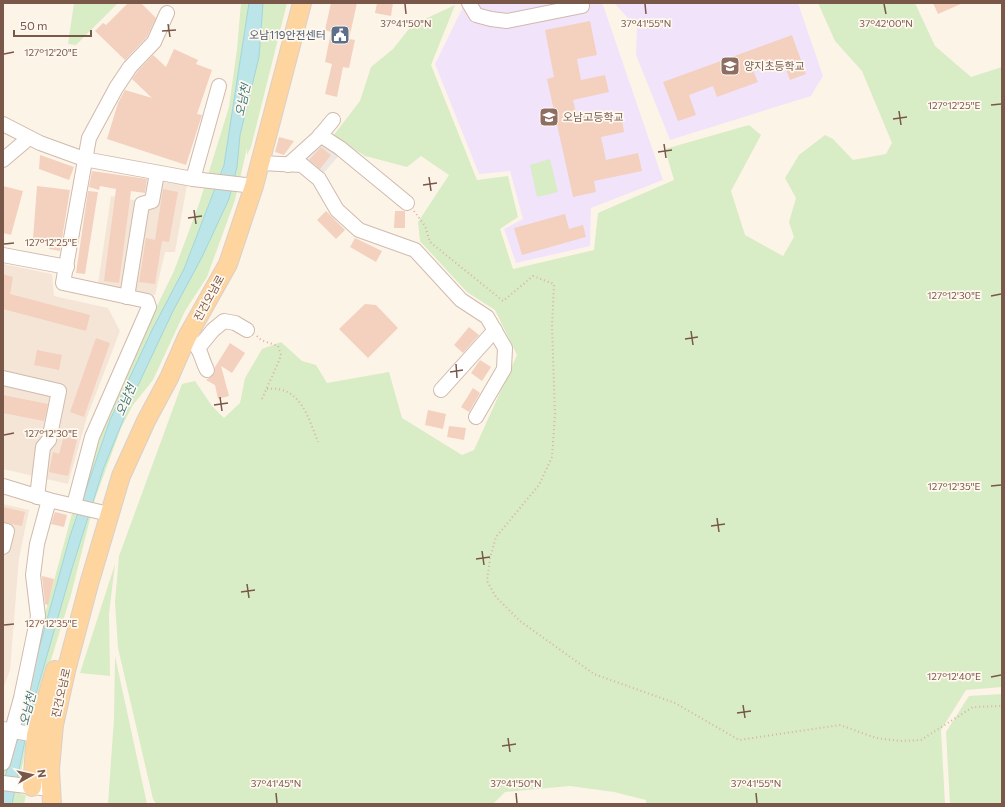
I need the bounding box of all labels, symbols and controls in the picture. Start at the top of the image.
scale bar [14,12,91,38]
text: 37°41'50"N [380,17,432,29]
text: 37°41'55"N [621,17,671,29]
text: 37°42'00"N [859,17,913,29]
text: 50 m [20,18,48,32]
public building icon: 오남119안전센터 [329,24,351,46]
place label: 오남119안전센터 [249,28,326,41]
text: 127°12'20"E [24,46,78,58]
school or university icon: 양지초등학교 [719,55,741,77]
place label: 양지초등학교 [744,59,805,72]
water label: 오남천 [232,80,253,117]
text: 127°12'25"E [928,99,980,111]
school or university icon: 오남고등학교 [538,106,560,128]
place label: 오남고등학교 [563,110,624,123]
text: 127°12'25"E [25,236,77,248]
street label: 진건오남로 [191,272,227,323]
text: 127°12'30"E [927,289,981,301]
water label: 오남천 [112,380,139,418]
text: 127°12'30"E [24,427,78,439]
text: 127°12'35"E [928,480,980,492]
text: 127°12'35"E [25,617,77,629]
street label: 진건오남로 [48,667,73,719]
text: 127°12'40"E [927,670,981,682]
water label: 오남천 [16,689,38,727]
north arrow [12,755,52,795]
text: N [35,769,49,779]
text: 37°41'45"N [251,777,301,789]
text: 37°41'50"N [490,777,542,789]
text: 37°41'55"N [731,777,781,789]

